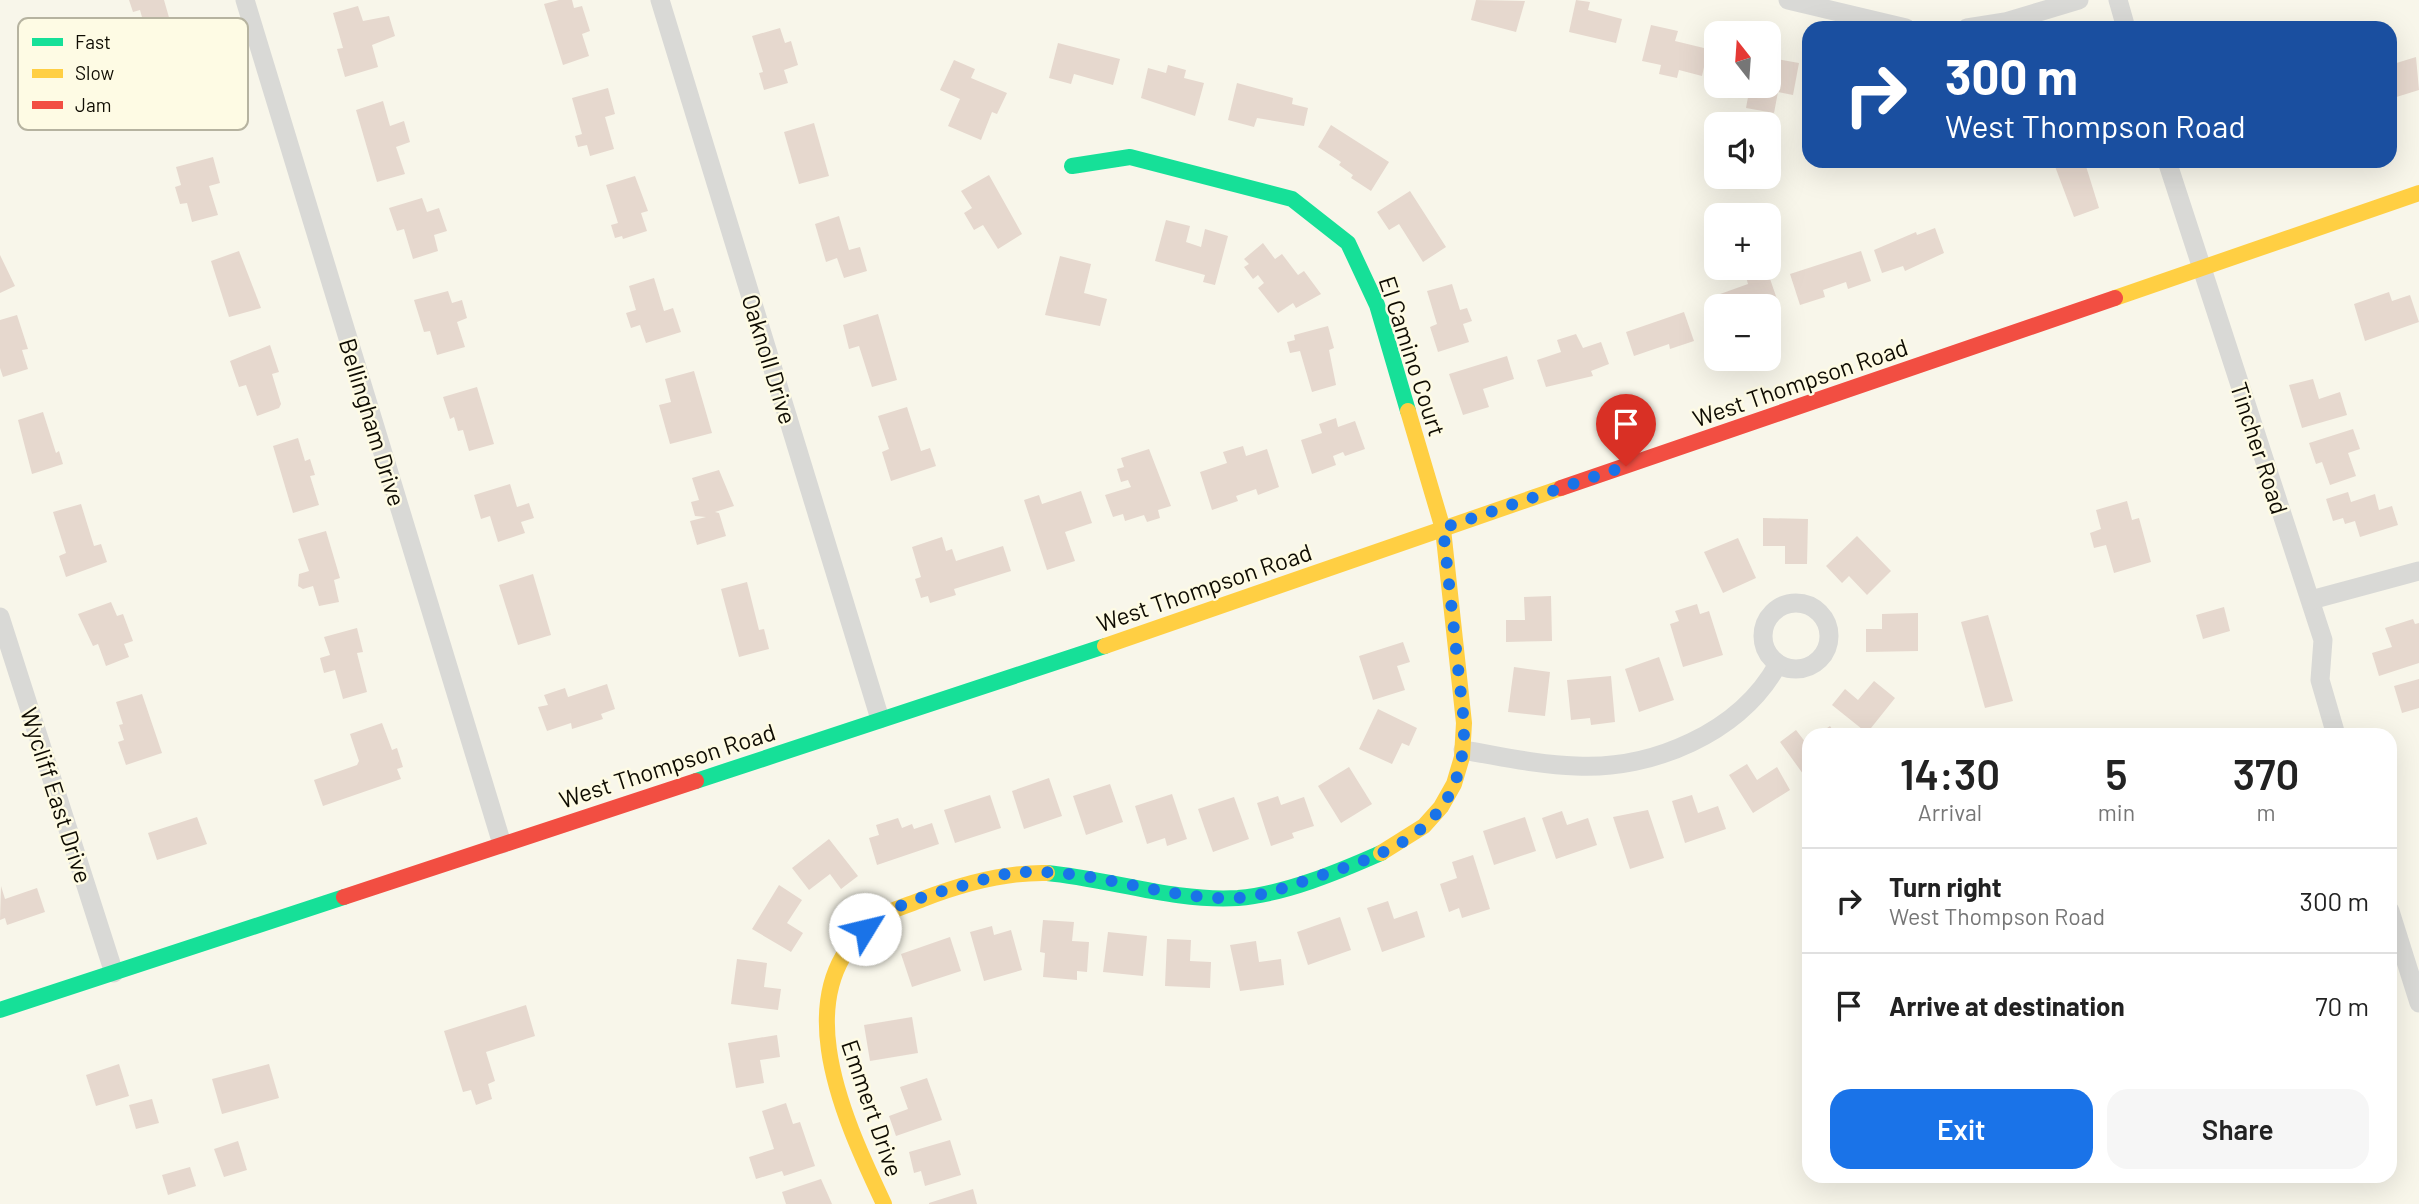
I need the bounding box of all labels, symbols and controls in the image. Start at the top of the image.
legend [18,18,248,130]
north arrow [1704,21,1782,98]
map controls [1704,21,1781,371]
text: Fast [75,30,111,53]
text: 300 m [1945,46,2078,105]
icon: right [1830,49,1921,140]
text: Slow [75,61,114,84]
text: Jam [75,93,111,116]
text: West Thompson Road [1945,106,2246,144]
button: sound [1704,112,1781,189]
button: + [1704,203,1781,280]
street label: El Camino Court [1373,272,1453,440]
street label: Oaknoll Drive [737,291,803,427]
button: − [1704,294,1781,371]
street label: West Thompson Road [1689,332,1911,432]
street label: Bellingham Drive [334,335,412,509]
street label: Tincher Road [2225,378,2295,518]
pin [1596,394,1656,466]
icon: arrive [1607,405,1645,443]
street label: West Thompson Road [1093,537,1315,637]
street label: Wycliff East Drive [15,704,99,886]
street label: West Thompson Road [555,716,779,814]
text: 14:30 [1900,748,2000,798]
text: 5 [2105,748,2128,798]
text: 370 [2233,748,2299,798]
text: Arrival [1918,798,1982,826]
text: min [2098,798,2135,826]
text: m [2257,798,2276,826]
text: Turn right [1889,871,2002,902]
icon: right [1830,882,1868,920]
text: 300 m [2300,885,2369,916]
position arrow [828,892,902,966]
text: West Thompson Road [1889,902,2105,930]
icon: arrive [1830,987,1868,1025]
text: Arrive at destination [1889,990,2125,1021]
text: 70 m [2315,990,2369,1021]
street label: Emmert Drive [836,1036,910,1180]
button: Exit [1830,1089,2093,1169]
button: Share [2107,1089,2369,1169]

